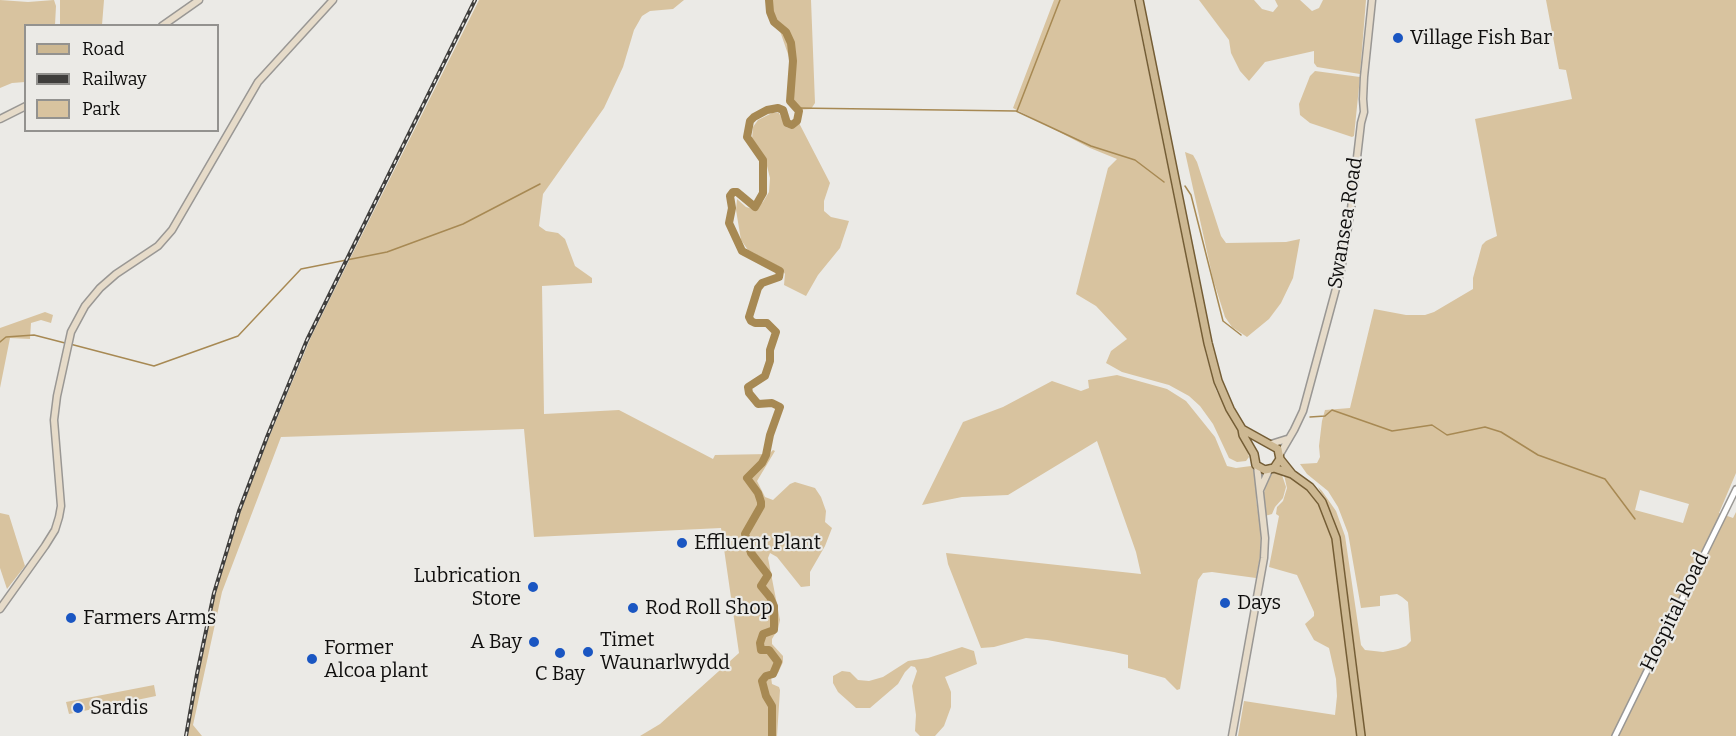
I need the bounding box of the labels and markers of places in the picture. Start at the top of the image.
place label: Village Fish Bar [1410,26,1552,50]
marker: Village Fish Bar [1391,31,1405,45]
place label: Effluent Plant [694,531,821,555]
marker: Effluent Plant [675,536,689,550]
place label: Lubrication Store [414,564,521,611]
marker: Lubrication Store [526,580,540,594]
place label: Days [1237,591,1281,615]
place label: Rod Roll Shop [645,596,773,620]
marker: Days [1218,596,1232,610]
marker: Rod Roll Shop [626,601,640,615]
place label: Farmers Arms [83,606,216,630]
marker: Farmers Arms [64,611,78,625]
place label: Timet Waunarlwydd [600,628,730,675]
place label: A Bay [470,630,522,654]
marker: A Bay [527,635,541,649]
place label: Former Alcoa plant [324,636,428,683]
marker: Timet Waunarlwydd [581,645,595,659]
marker: C Bay [553,646,567,660]
marker: Former Alcoa plant [305,652,319,666]
place label: C Bay [535,662,585,686]
place label: Sardis [90,696,148,720]
marker: Sardis [71,701,85,715]

